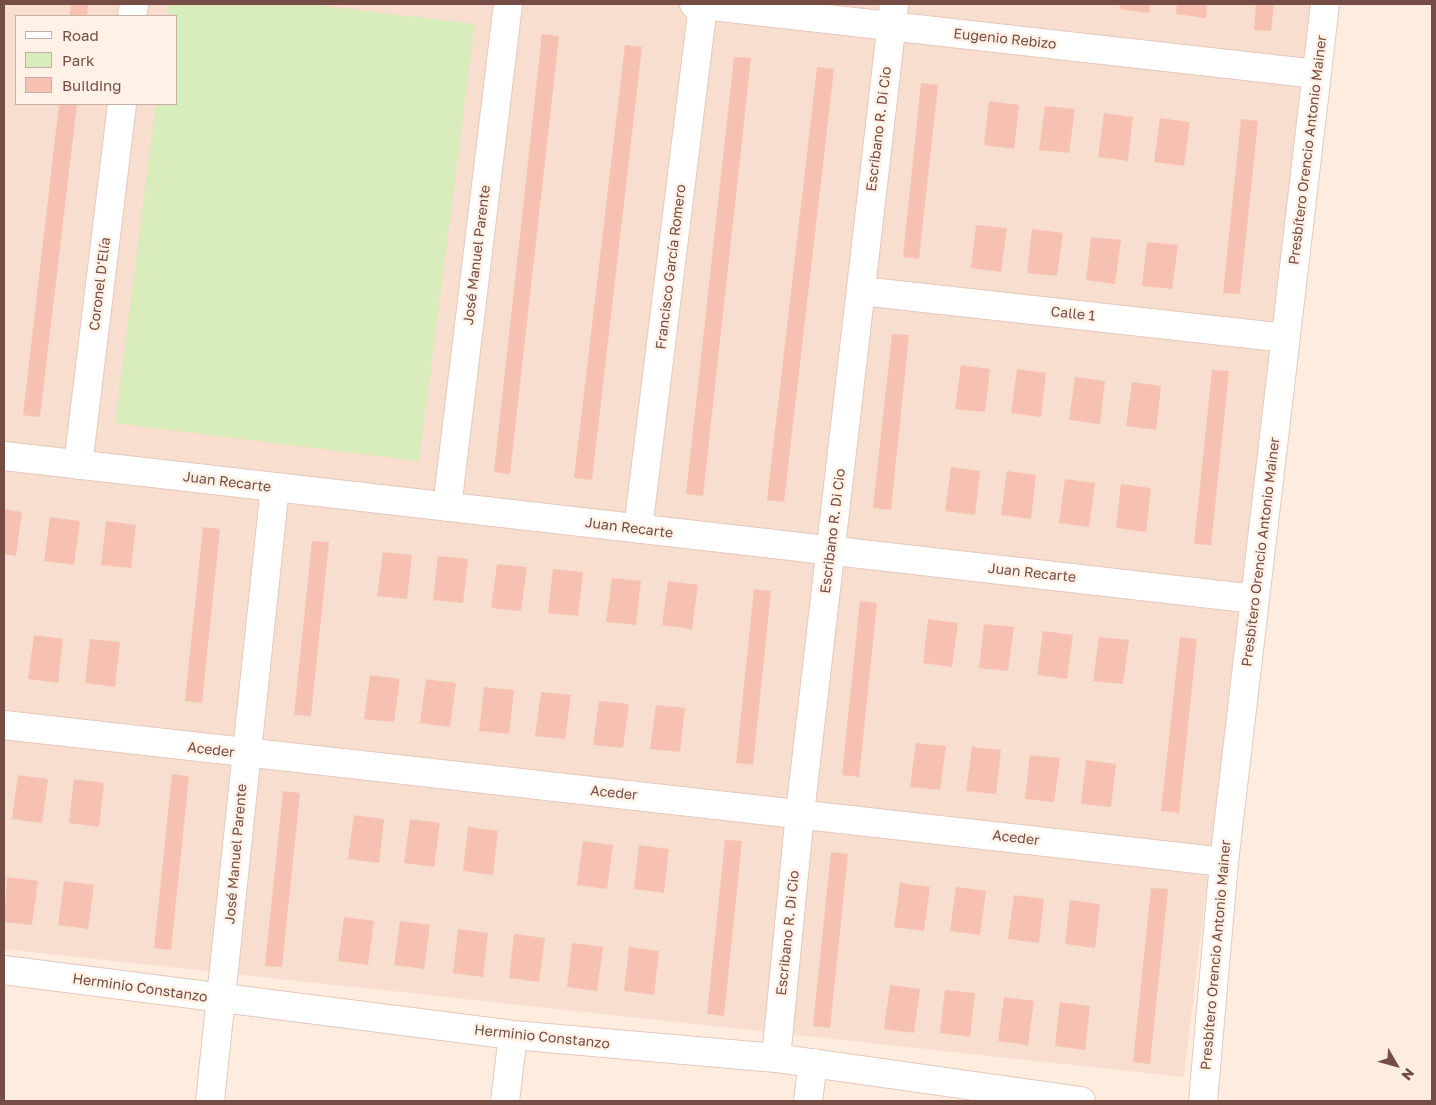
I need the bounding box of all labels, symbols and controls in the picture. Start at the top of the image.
legend [15,15,178,105]
street label: Eugenio Rebizo [953,25,1057,53]
text: Road [62,26,99,44]
street label: Presbítero Orencio Antonio Mainer [1286,34,1330,266]
text: Park [62,51,94,69]
street label: Escribano R. Di Cio [863,66,895,192]
text: Building [62,76,122,94]
street label: Francisco García Romero [653,183,689,351]
street label: José Manuel Parente [460,184,494,326]
street label: Coronel D'Elía [86,236,114,332]
street label: Calle 1 [1050,303,1096,325]
street label: Presbítero Orencio Antonio Mainer [1239,436,1283,668]
street label: Juan Recarte [182,468,272,496]
street label: Escribano R. Di Cio [817,468,849,594]
street label: Juan Recarte [584,514,674,542]
street label: Juan Recarte [987,560,1077,586]
street label: Aceder [187,739,235,761]
street label: Aceder [590,782,638,804]
street label: José Manuel Parente [221,783,251,925]
street label: Aceder [992,827,1040,849]
street label: Presbítero Orencio Antonio Mainer [1198,839,1234,1071]
street label: Escribano R. Di Cio [773,870,803,996]
street label: Herminio Constanzo [71,970,209,1006]
street label: Herminio Constanzo [473,1022,611,1052]
north arrow [1371,1040,1421,1090]
text: N [1398,1065,1418,1084]

